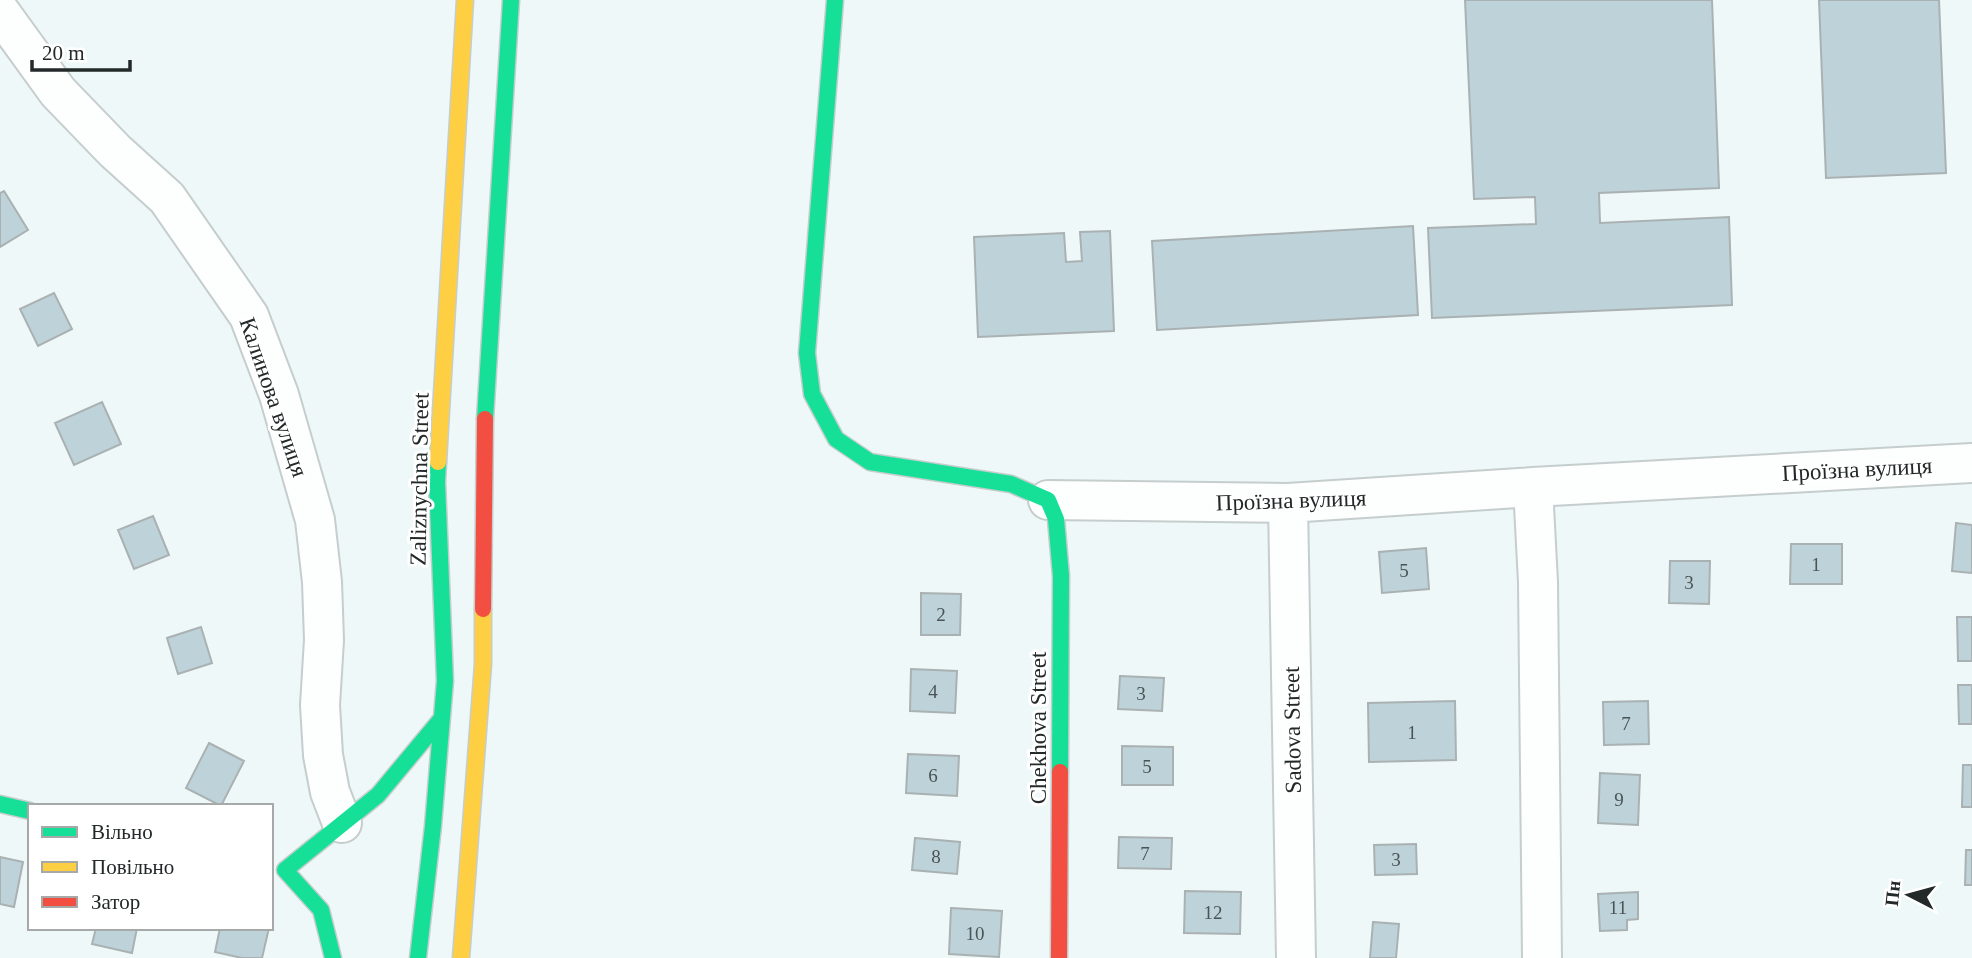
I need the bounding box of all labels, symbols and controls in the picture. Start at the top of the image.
scale bar [32,28,130,72]
text: 20 m [42,41,85,65]
street label: Калинова вулиця [235,314,313,480]
street label: Zaliznychna Street [405,392,434,566]
street label: Проїзна вулиця [1781,453,1933,486]
street label: Проїзна вулиця [1215,485,1367,516]
house number: 1 [1811,554,1821,575]
house number: 5 [1399,560,1409,581]
house number: 3 [1684,572,1694,593]
house number: 2 [936,604,946,625]
street label: Chekhova Street [1026,651,1051,804]
street label: Sadova Street [1279,666,1306,794]
house number: 4 [928,681,938,702]
house number: 3 [1136,683,1146,704]
house number: 7 [1621,713,1631,734]
house number: 1 [1407,722,1417,743]
house number: 5 [1142,756,1152,777]
house number: 6 [928,765,938,786]
house number: 9 [1614,789,1624,810]
legend [28,804,273,930]
text: Вільно [91,820,153,844]
house number: 7 [1140,843,1150,864]
house number: 8 [931,846,941,867]
house number: 3 [1391,849,1401,870]
text: Повільно [91,855,174,879]
north arrow [1874,860,1944,930]
text: Пн [1881,879,1904,907]
text: Затор [91,890,140,914]
house number: 11 [1609,897,1627,918]
house number: 12 [1204,902,1223,923]
house number: 10 [966,923,985,944]

